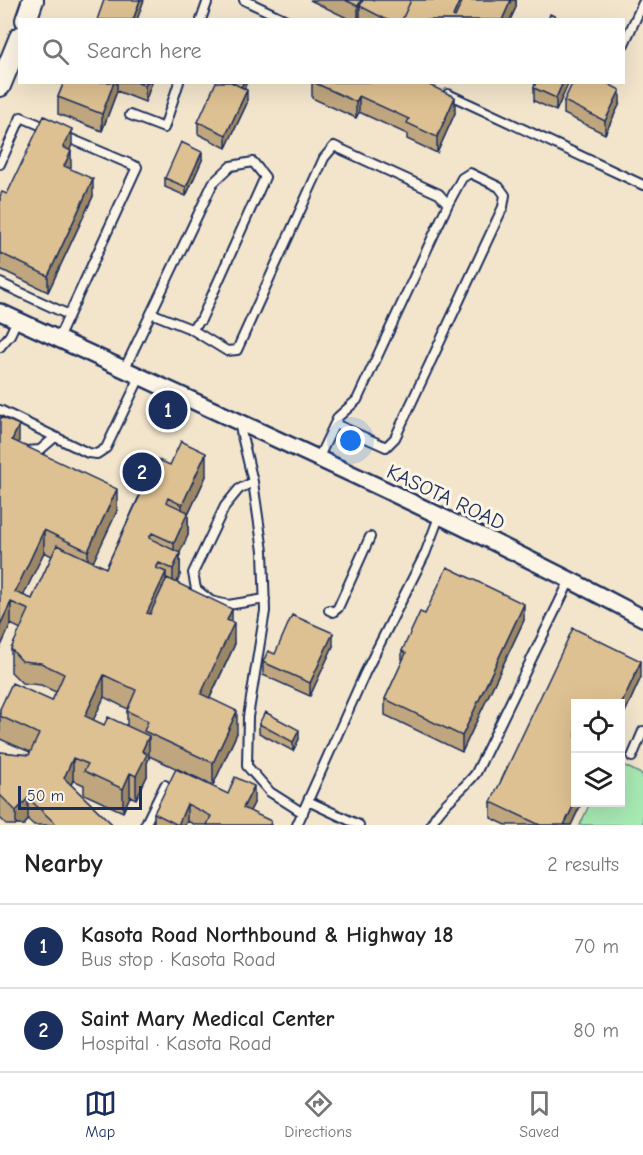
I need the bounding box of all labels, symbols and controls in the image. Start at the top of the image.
search box [18,18,625,84]
icon: search [39,35,72,68]
text: Search here [87,38,202,64]
pin: 1 [148,388,188,432]
your location [336,426,365,455]
pin: 2 [122,450,162,494]
street label: KASOTA ROAD [383,459,509,535]
map controls [571,699,625,807]
button: locate [571,699,625,753]
button: layers [571,753,625,807]
scale bar [18,783,142,810]
text: 50 m [27,787,64,805]
text: Nearby [24,849,103,879]
text: 2 results [547,853,619,876]
text: Kasota Road Northbound & Highway 18 [81,922,454,948]
text: 1 [40,935,47,958]
text: 70 m [574,935,619,958]
text: Bus stop · Kasota Road [81,948,276,971]
text: Saint Mary Medical Center [81,1006,334,1032]
text: 2 [39,1019,48,1042]
text: 80 m [573,1019,619,1042]
text: Hospital · Kasota Road [81,1032,272,1055]
tab: Map [84,1087,117,1141]
tab: Directions [284,1087,352,1141]
tab: Saved [519,1087,559,1141]

